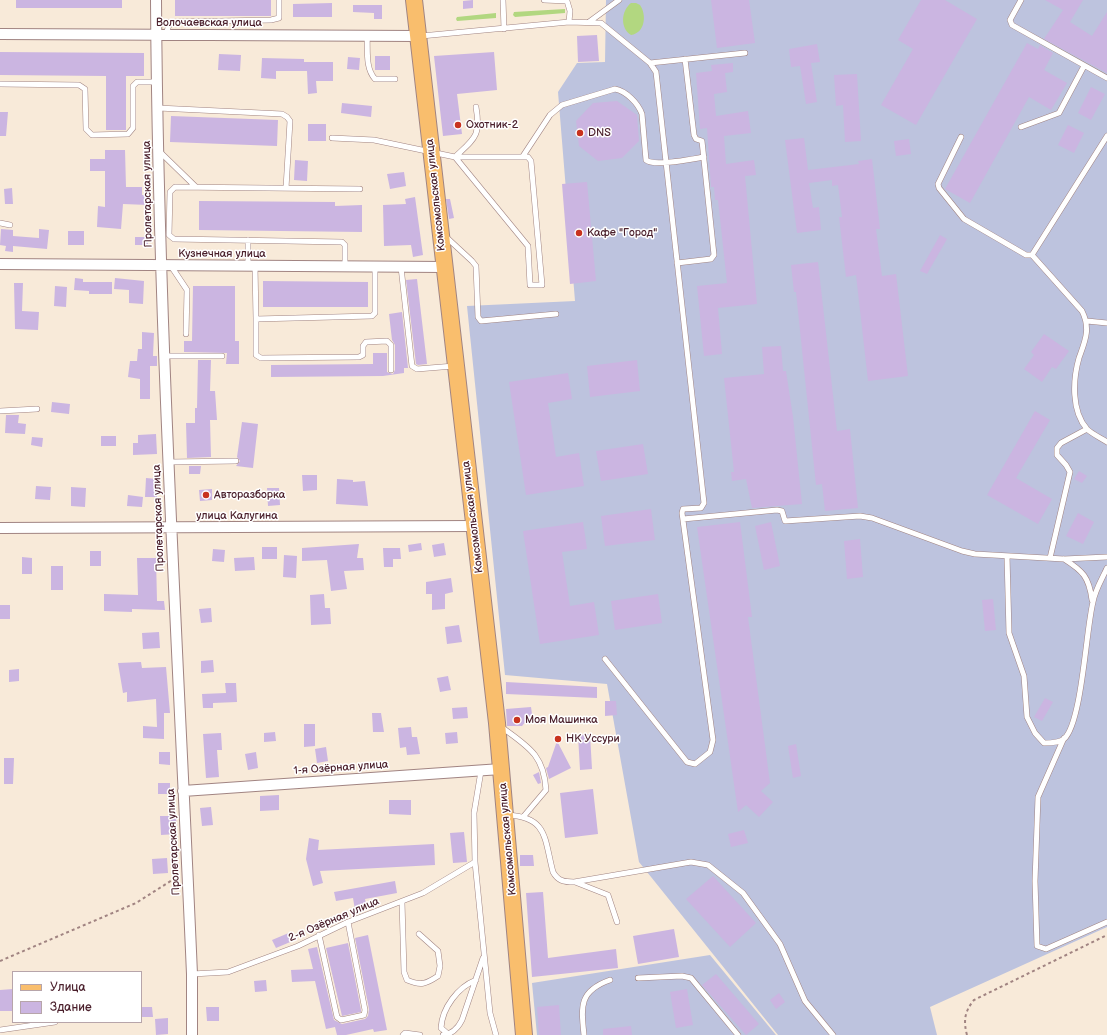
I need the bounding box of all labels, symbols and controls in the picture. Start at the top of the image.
street label: Волочаевская улица [156,16,262,30]
place label: Охотник-2 [466,118,518,132]
marker: Охотник-2 [453,120,463,130]
place label: DNS [588,126,611,140]
marker: DNS [575,128,585,138]
street label: Комсомольская улица [424,138,448,252]
street label: Пролетарская улица [140,140,156,248]
place label: Кафе "Город" [587,226,657,240]
marker: Кафе "Город" [574,228,584,238]
street label: Кузнечная улица [178,247,266,261]
street label: Комсомольская улица [460,460,486,574]
street label: Пролетарская улица [151,464,167,572]
place label: Авторазборка [214,488,285,502]
marker: Авторазборка [201,490,211,500]
street label: улица Калугина [196,509,278,523]
place label: Моя Машинка [525,713,598,727]
marker: Моя Машинка [512,715,522,725]
place label: НК Уссури [566,732,620,746]
marker: НК Уссури [553,734,563,744]
street label: 1-я Озёрная улица [293,758,389,778]
street label: Комсомольская улица [497,782,519,896]
street label: Пролетарская улица [165,788,183,896]
street label: 2-я Озёрная улица [287,895,381,945]
legend [12,971,142,1023]
text: Улица [50,980,86,995]
text: Здание [50,1000,92,1015]

